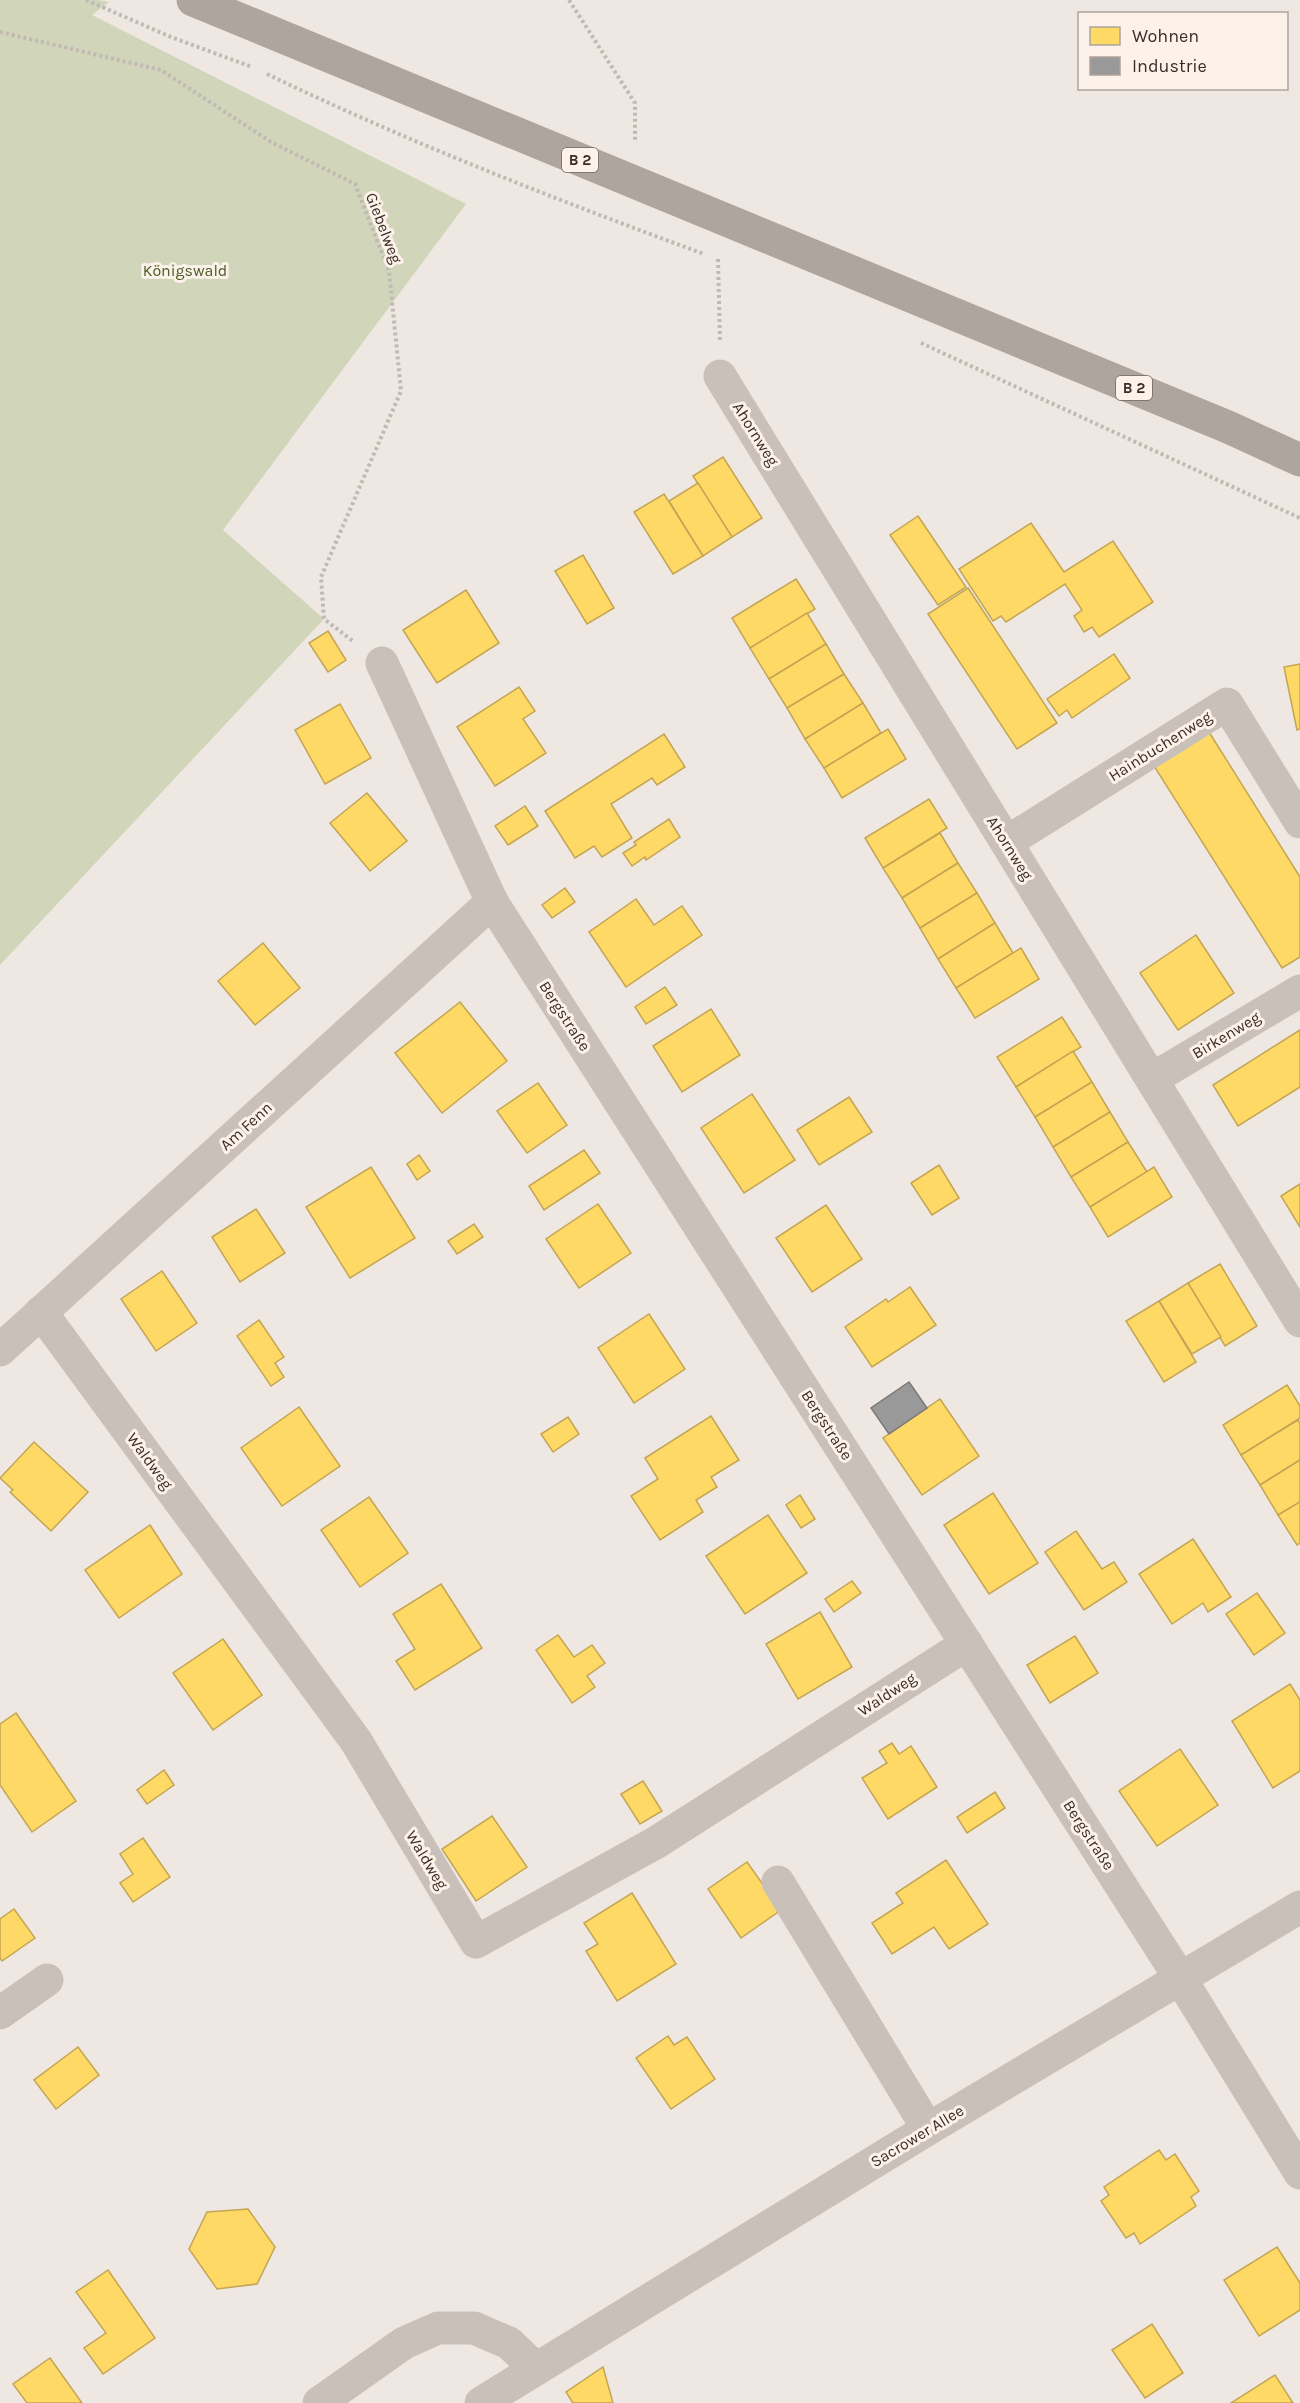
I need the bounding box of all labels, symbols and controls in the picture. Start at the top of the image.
legend [1078,12,1288,90]
text: Wohnen [1132,25,1199,47]
text: Industrie [1132,55,1207,77]
road number: B 2 [562,148,598,172]
street label: Giebelweg [362,190,406,266]
park label: Königswald [143,261,227,280]
road number: B 2 [1116,376,1152,400]
street label: Ahornweg [729,398,783,470]
street label: Hainbuchenweg [1105,707,1215,785]
street label: Ahornweg [983,812,1037,884]
street label: Bergstraße [535,977,595,1055]
street label: Birkenweg [1188,1007,1264,1063]
street label: Am Fenn [216,1098,276,1154]
street label: Bergstraße [797,1386,857,1464]
street label: Waldweg [123,1429,177,1493]
street label: Waldweg [854,1668,920,1720]
street label: Bergstraße [1059,1796,1119,1874]
street label: Waldweg [402,1827,452,1893]
street label: Sacrower Allee [867,2101,967,2171]

